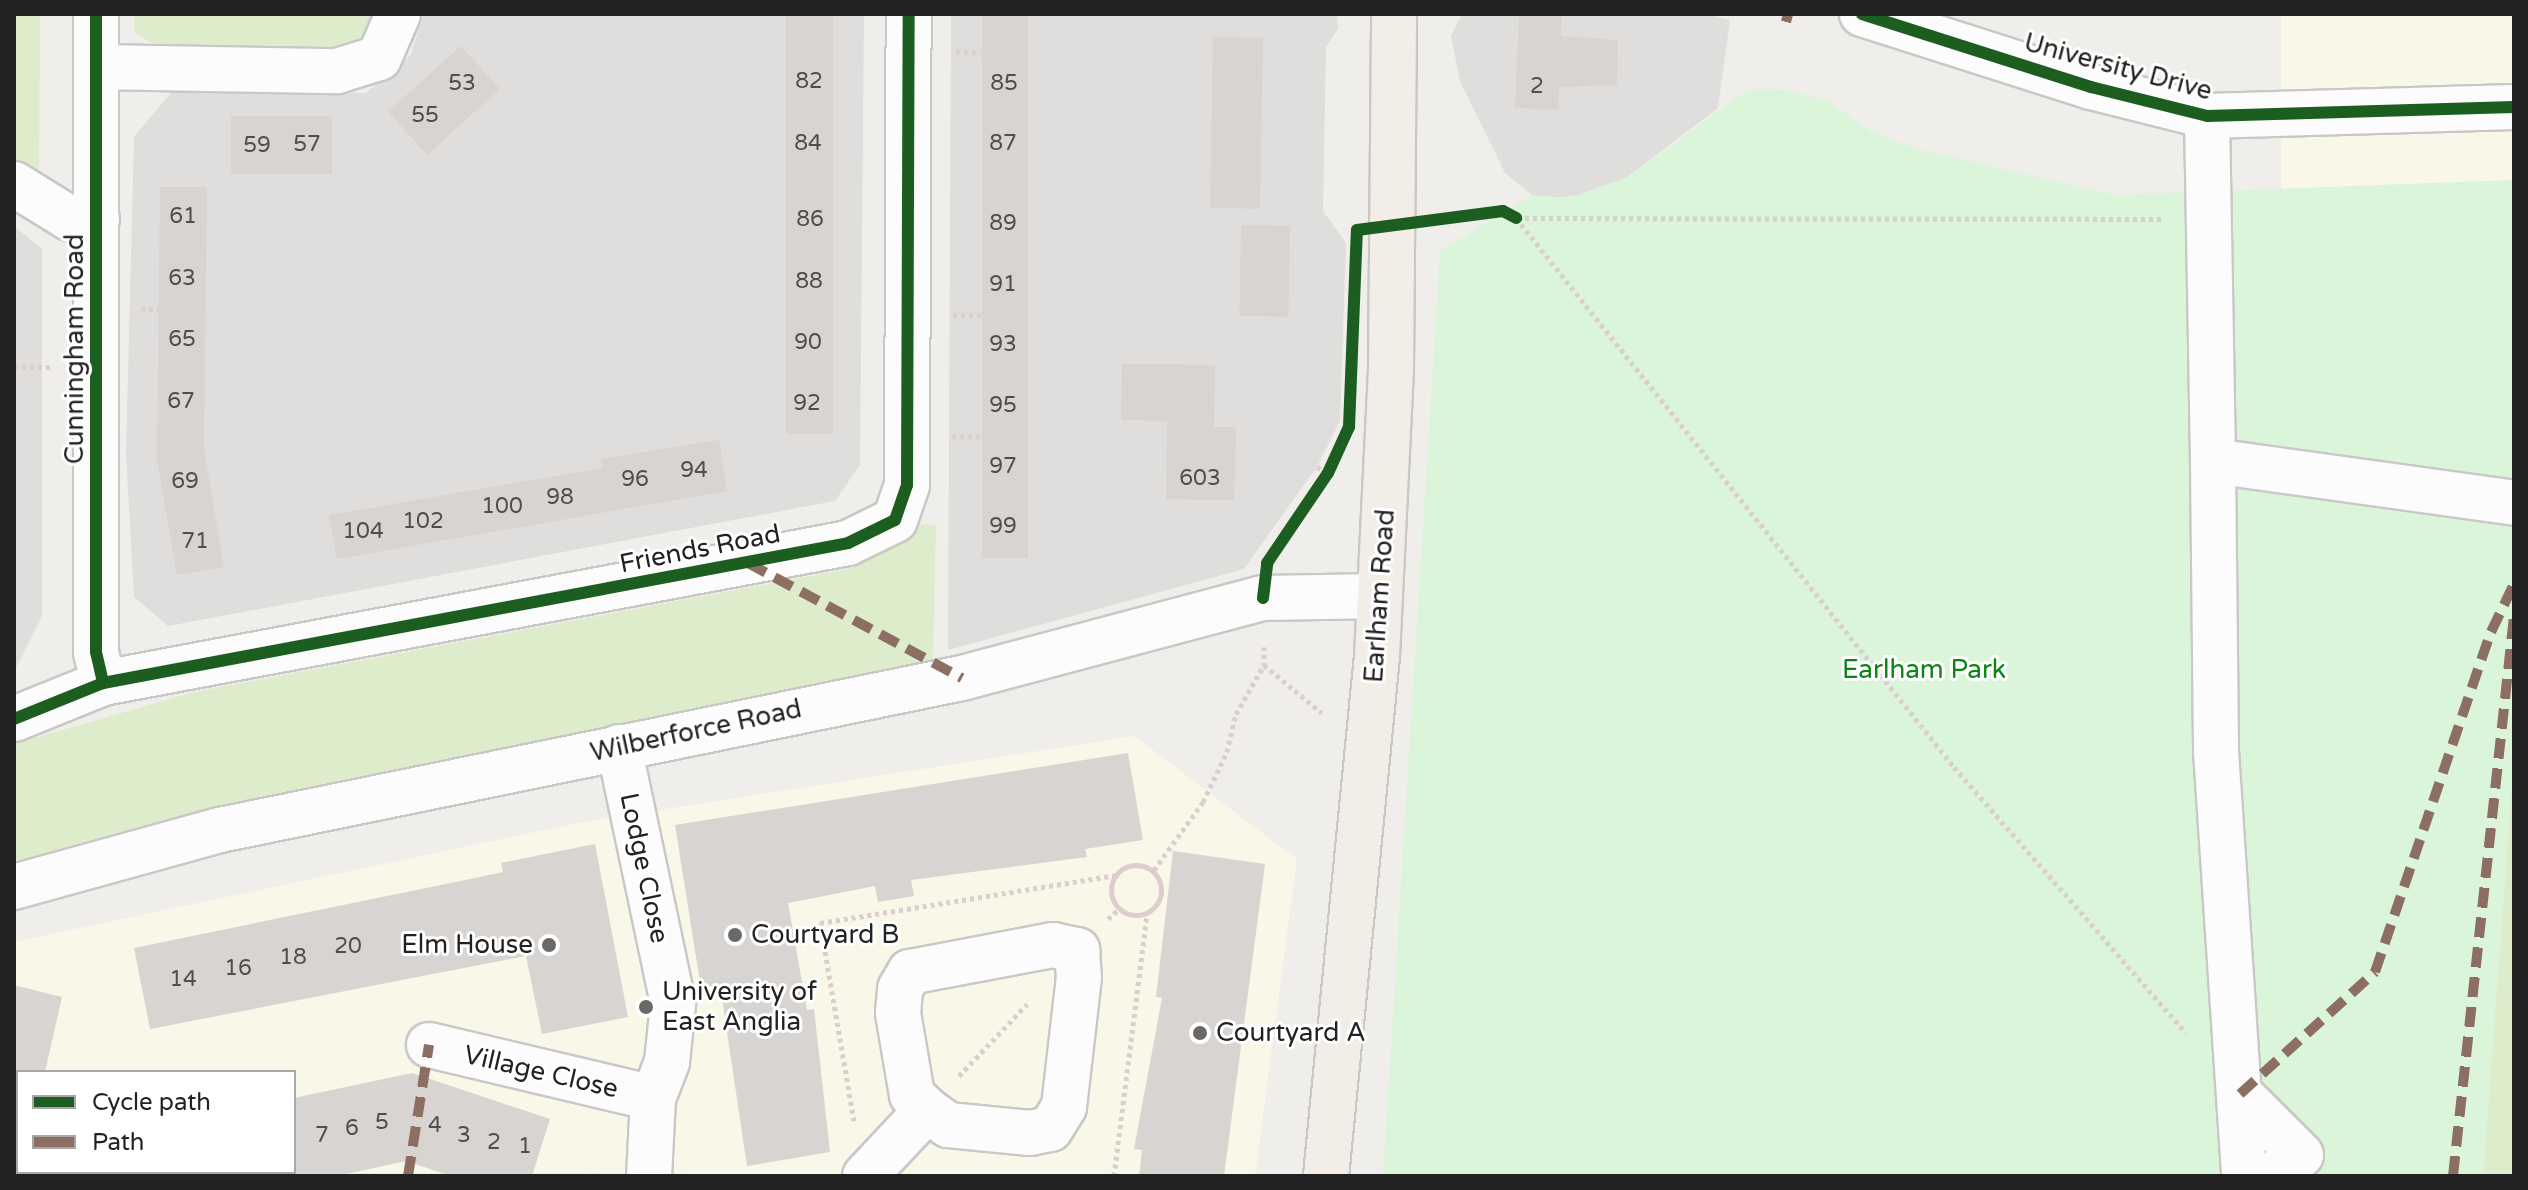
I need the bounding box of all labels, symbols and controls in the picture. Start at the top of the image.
street label: University Drive [2021,27,2215,107]
house number: 82 [795,69,823,95]
house number: 53 [448,71,476,97]
house number: 85 [990,71,1018,97]
house number: 2 [1530,74,1544,100]
house number: 55 [411,103,439,129]
house number: 84 [794,131,822,157]
house number: 87 [989,131,1017,157]
house number: 57 [293,132,321,158]
house number: 59 [243,133,271,159]
house number: 61 [169,204,197,230]
house number: 86 [796,207,824,233]
house number: 89 [989,211,1017,237]
street label: Cunningham Road [59,234,91,464]
house number: 63 [168,266,196,292]
house number: 88 [795,269,823,295]
house number: 91 [989,272,1017,298]
house number: 65 [168,327,196,353]
house number: 90 [794,330,822,356]
house number: 93 [989,332,1017,358]
house number: 67 [167,389,195,415]
house number: 92 [793,391,821,417]
house number: 95 [989,393,1017,419]
house number: 97 [989,454,1017,480]
house number: 94 [680,458,708,484]
house number: 603 [1179,466,1221,492]
house number: 96 [621,467,649,493]
house number: 69 [171,469,199,495]
house number: 98 [546,485,574,511]
house number: 100 [481,494,523,520]
street label: Earlham Road [1358,508,1402,684]
house number: 102 [402,509,444,535]
house number: 99 [989,514,1017,540]
street label: Friends Road [617,518,783,580]
house number: 104 [342,519,384,545]
house number: 71 [181,529,209,555]
park label: Earlham Park [1842,654,2006,686]
street label: Wilberforce Road [588,693,804,769]
street label: Lodge Close [613,790,675,946]
place label: Courtyard B [751,919,899,951]
marker: Courtyard B [726,926,744,944]
place label: Elm House [401,929,533,961]
house number: 20 [334,934,362,960]
marker: Elm House [540,936,558,954]
house number: 18 [279,945,307,971]
house number: 16 [224,956,252,982]
house number: 14 [169,967,197,993]
place label: University of East Anglia [662,976,817,1038]
marker: University of East Anglia [637,998,655,1016]
place label: Courtyard A [1216,1017,1366,1049]
marker: Courtyard A [1191,1024,1209,1042]
street label: Village Close [461,1039,621,1105]
legend [16,1070,296,1174]
text: Cycle path [92,1088,211,1117]
house number: 5 [375,1110,389,1136]
house number: 4 [428,1113,442,1139]
house number: 6 [345,1116,359,1142]
house number: 7 [315,1123,329,1149]
house number: 3 [457,1123,471,1149]
text: Path [92,1128,145,1157]
house number: 2 [487,1130,501,1156]
house number: 1 [518,1134,532,1160]

